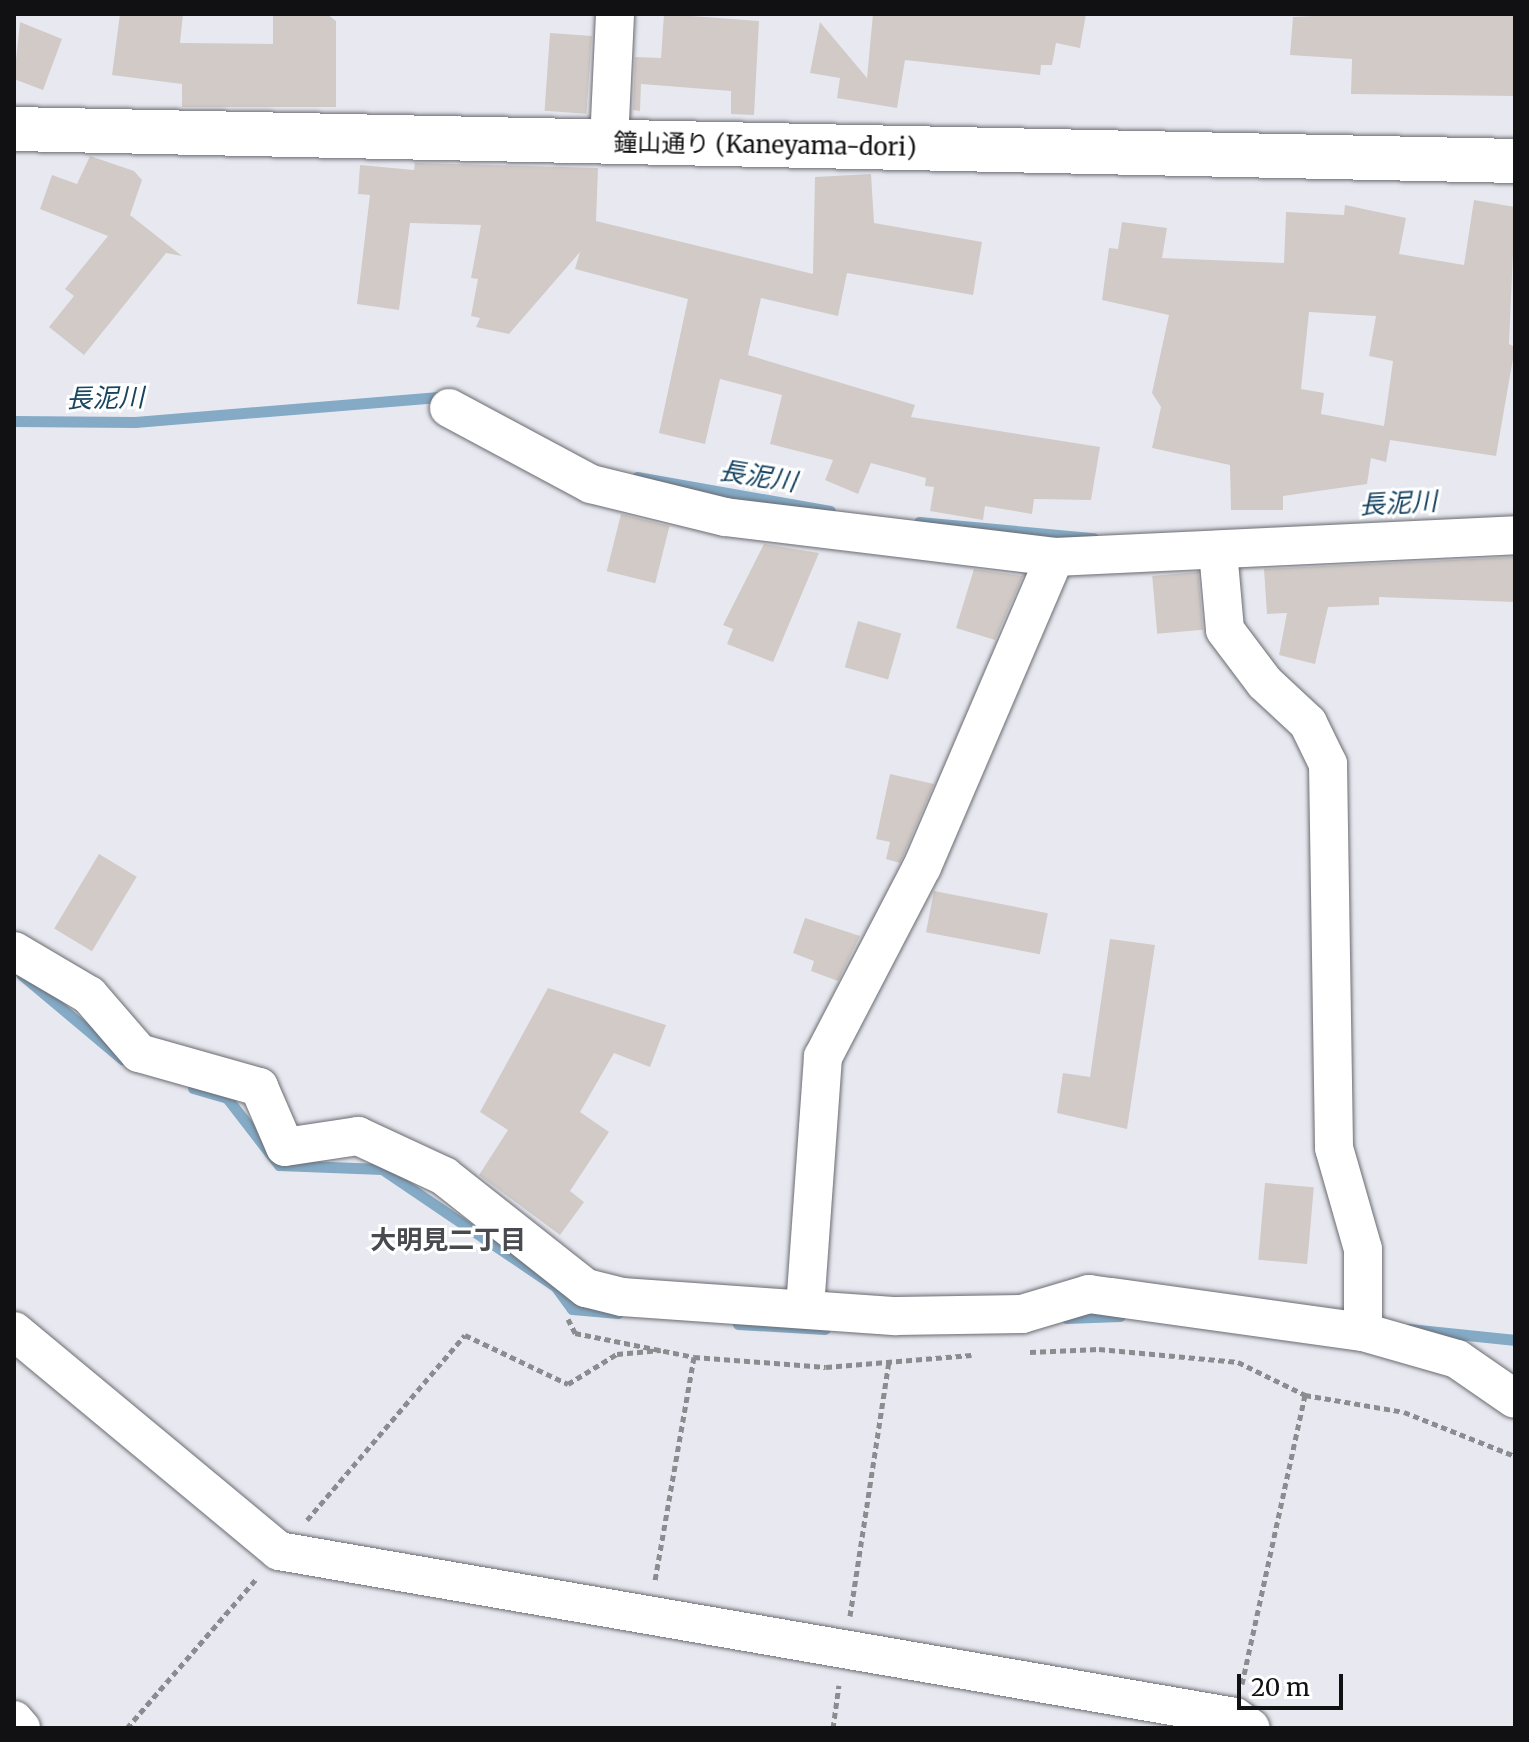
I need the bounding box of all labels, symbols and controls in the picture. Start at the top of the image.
street label: 鐘山通り (Kaneyama-dori) [615,128,915,162]
water label: 長泥川 [66,382,144,414]
water label: 長泥川 [717,454,799,498]
water label: 長泥川 [1358,485,1438,521]
district label: 大明見二丁目 [370,1224,526,1256]
scale bar [1241,1658,1347,1708]
text: 20 m [1251,1672,1310,1703]

